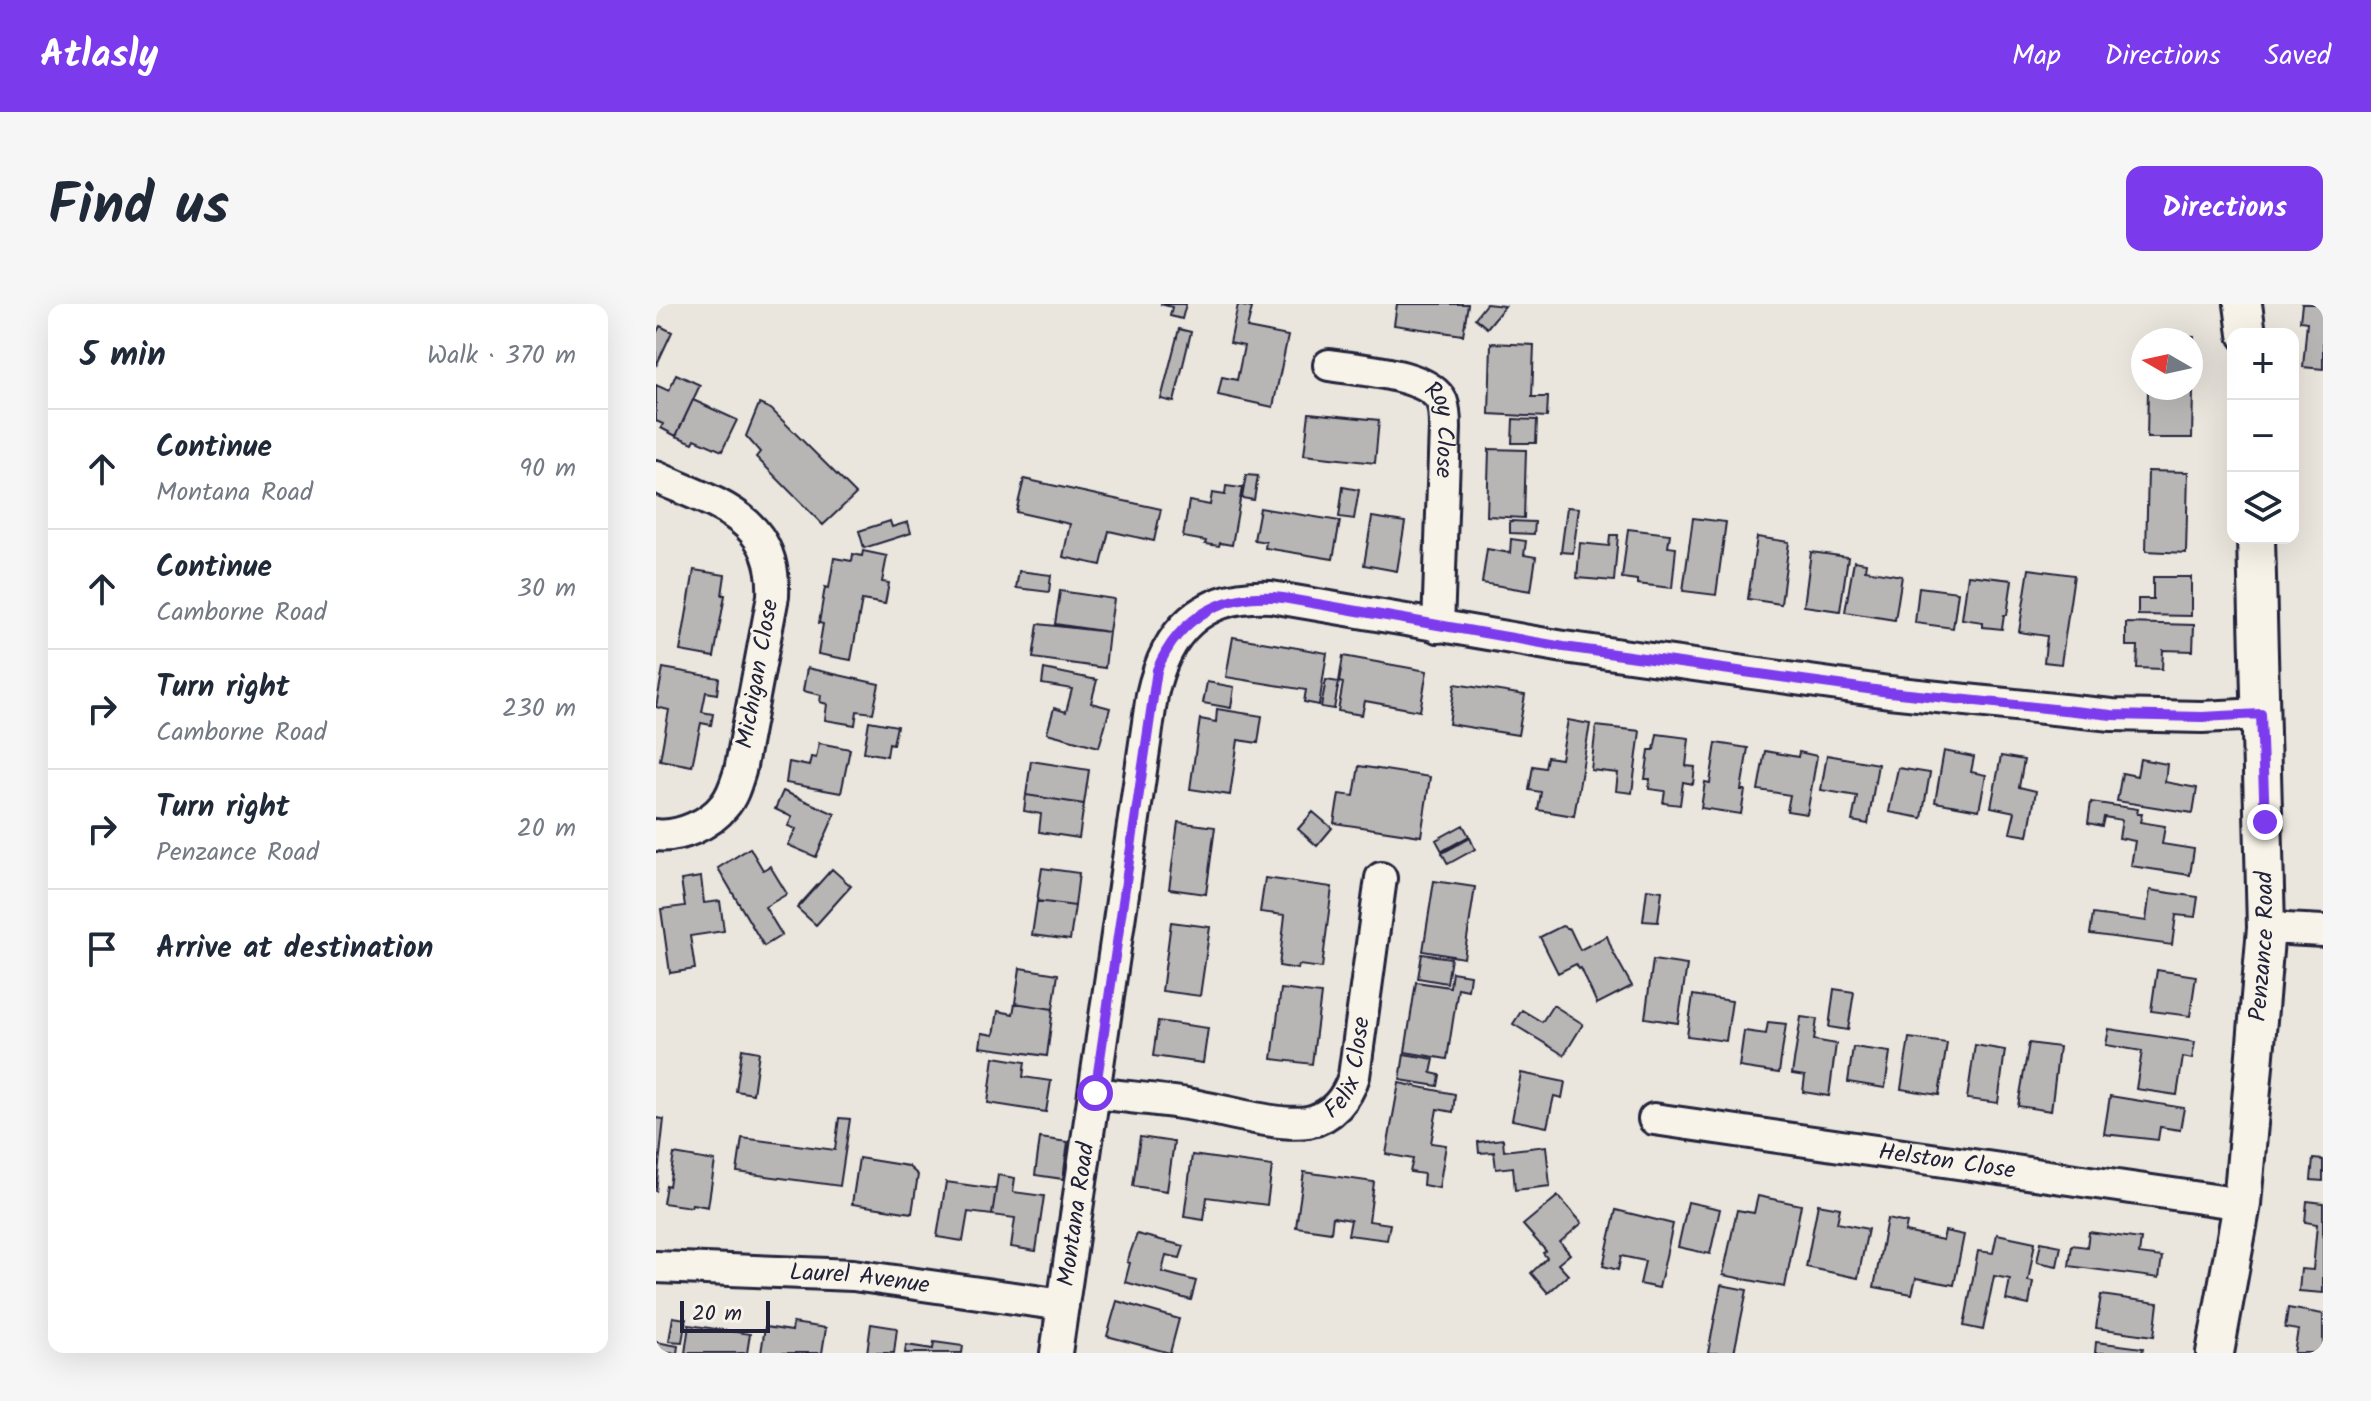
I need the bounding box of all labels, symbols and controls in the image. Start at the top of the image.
text: Atlasly [40,26,158,86]
text: Map [2012,34,2061,79]
text: Directions [2105,34,2221,79]
text: Saved [2265,34,2331,79]
text: Find us [48,163,229,253]
button: Directions [2126,166,2323,251]
north arrow [2131,328,2203,400]
map controls [2227,328,2299,544]
button: + [2227,328,2299,400]
text: 5 min [80,329,166,383]
text: Walk · 370 m [427,335,576,377]
street label: Roy Close [1415,371,1465,479]
button: − [2227,400,2299,472]
text: Continue [156,424,272,472]
icon: ahead [80,447,124,491]
text: 90 m [519,448,576,490]
text: Montana Road [156,472,313,514]
button: layers [2227,472,2299,544]
text: Continue [156,544,272,592]
icon: ahead [80,567,124,611]
text: 30 m [517,568,576,610]
text: Camborne Road [156,592,327,634]
street label: Michigan Close [726,596,790,752]
text: Turn right [156,664,289,712]
icon: right [80,687,124,731]
text: 230 m [502,688,576,730]
text: Camborne Road [156,712,327,754]
text: Turn right [156,784,289,832]
route end [2247,804,2283,840]
icon: right [80,807,124,851]
text: 20 m [517,808,576,850]
text: Penzance Road [156,832,319,874]
street label: Penzance Road [2238,870,2286,1023]
text: Arrive at destination [156,925,433,973]
icon: arrive [80,927,124,971]
street label: Felix Close [1315,1014,1381,1129]
route start [1077,1075,1113,1111]
street label: Helston Close [1876,1132,2018,1191]
street label: Montana Road [1046,1139,1106,1289]
street label: Laurel Avenue [789,1253,932,1305]
scale bar [680,1297,770,1333]
text: 20 m [692,1297,742,1332]

